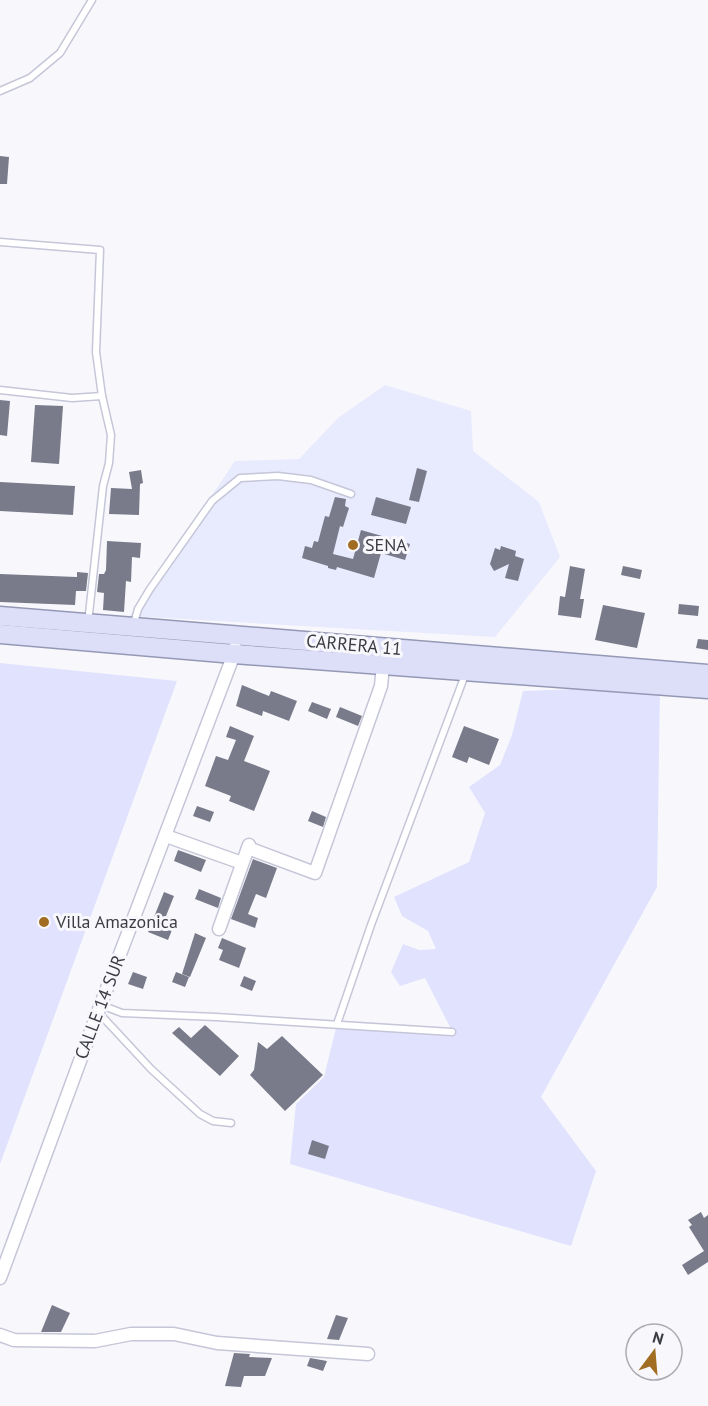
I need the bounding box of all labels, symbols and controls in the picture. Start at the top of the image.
place label: SENA [365,533,407,556]
marker: SENA [346,538,360,552]
street label: CARRERA 11 [305,629,403,660]
place label: Villa Amazonica [55,910,178,933]
marker: Villa Amazonica [37,915,51,929]
street label: CALLE 14 SUR [69,951,130,1062]
north arrow [624,1322,684,1382]
text: N [650,1327,666,1349]

